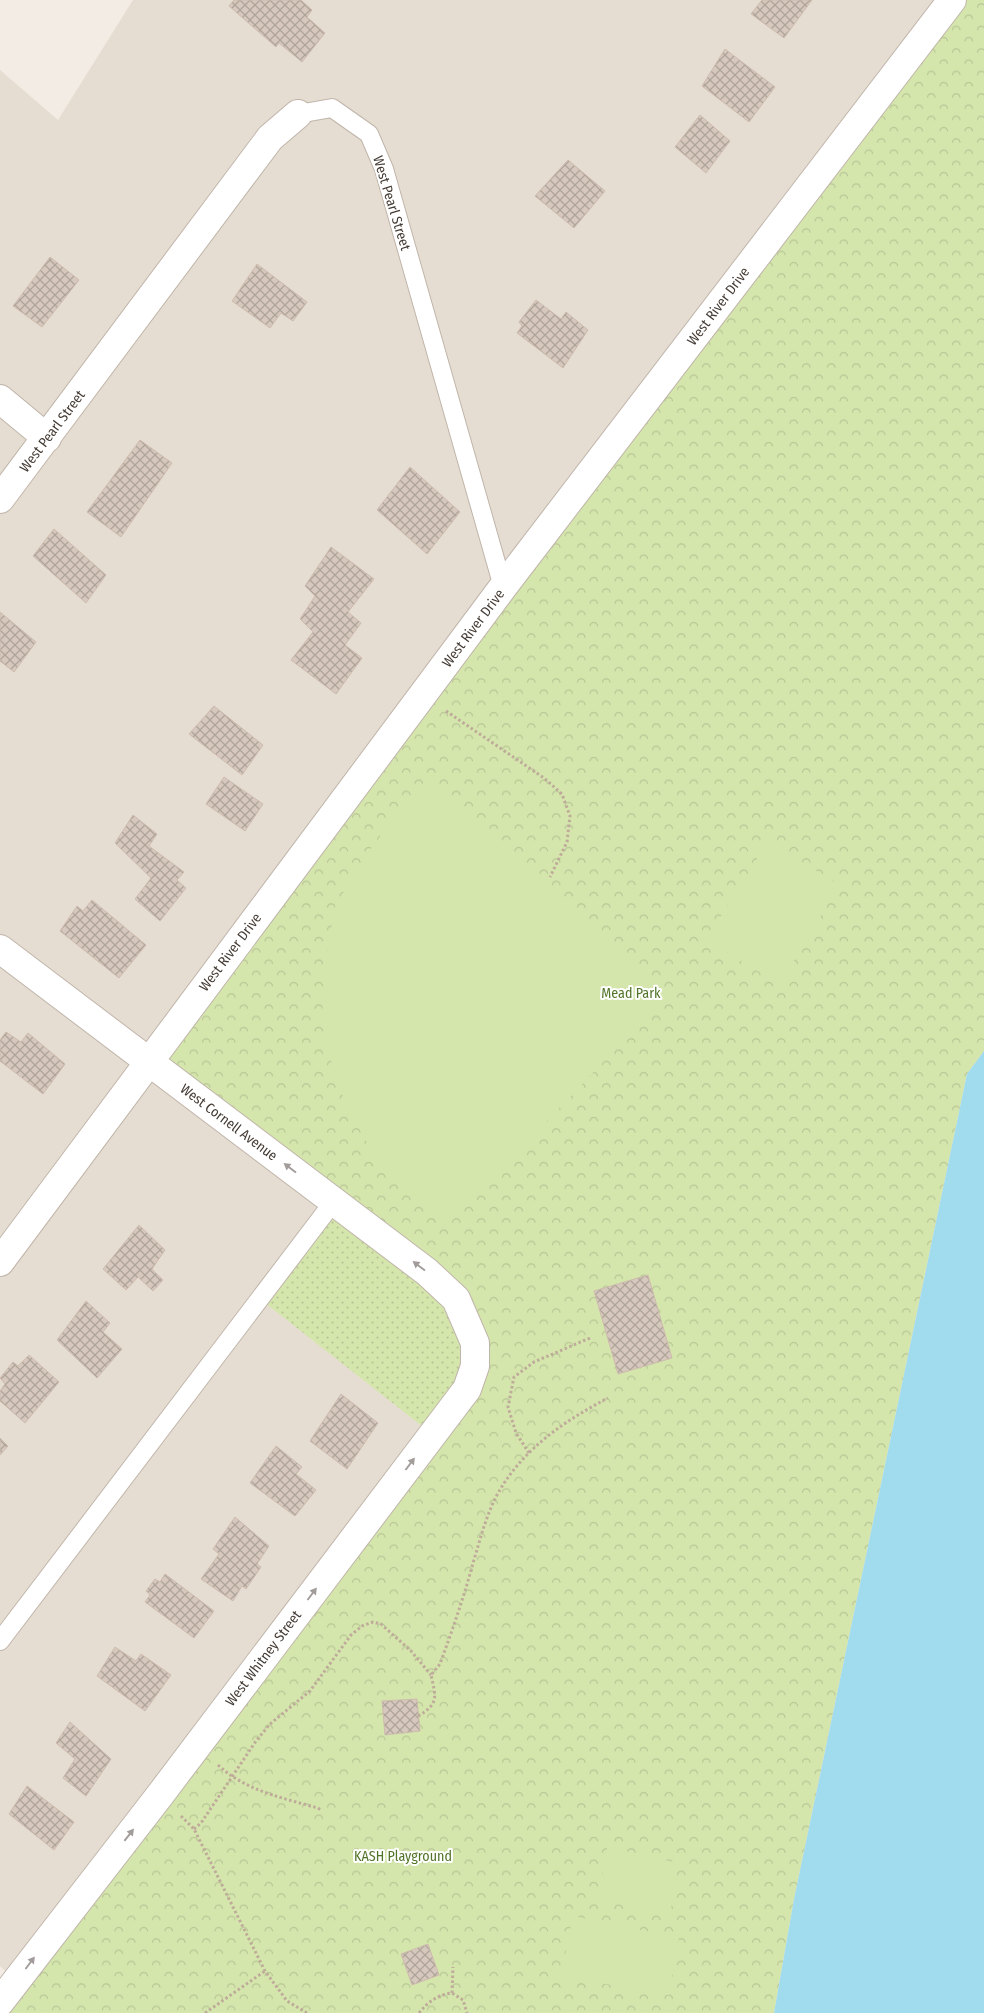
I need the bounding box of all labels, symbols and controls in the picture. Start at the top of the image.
street label: West Pearl Street [369,154,414,253]
street label: West River Drive [684,264,753,349]
street label: West Pearl Street [16,387,89,476]
street label: West River Drive [439,586,508,671]
street label: West River Drive [196,910,265,995]
park label: Mead Park [601,985,661,1002]
street label: West Cornell Avenue [177,1080,281,1165]
one-way arrow [283,1163,297,1173]
one-way arrow [413,1261,426,1272]
one-way arrow [405,1457,415,1471]
one-way arrow [307,1587,317,1601]
street label: West Whitney Street [222,1607,305,1709]
one-way arrow [124,1828,135,1841]
park label: KASH Playground [354,1848,452,1865]
one-way arrow [24,1957,35,1970]

